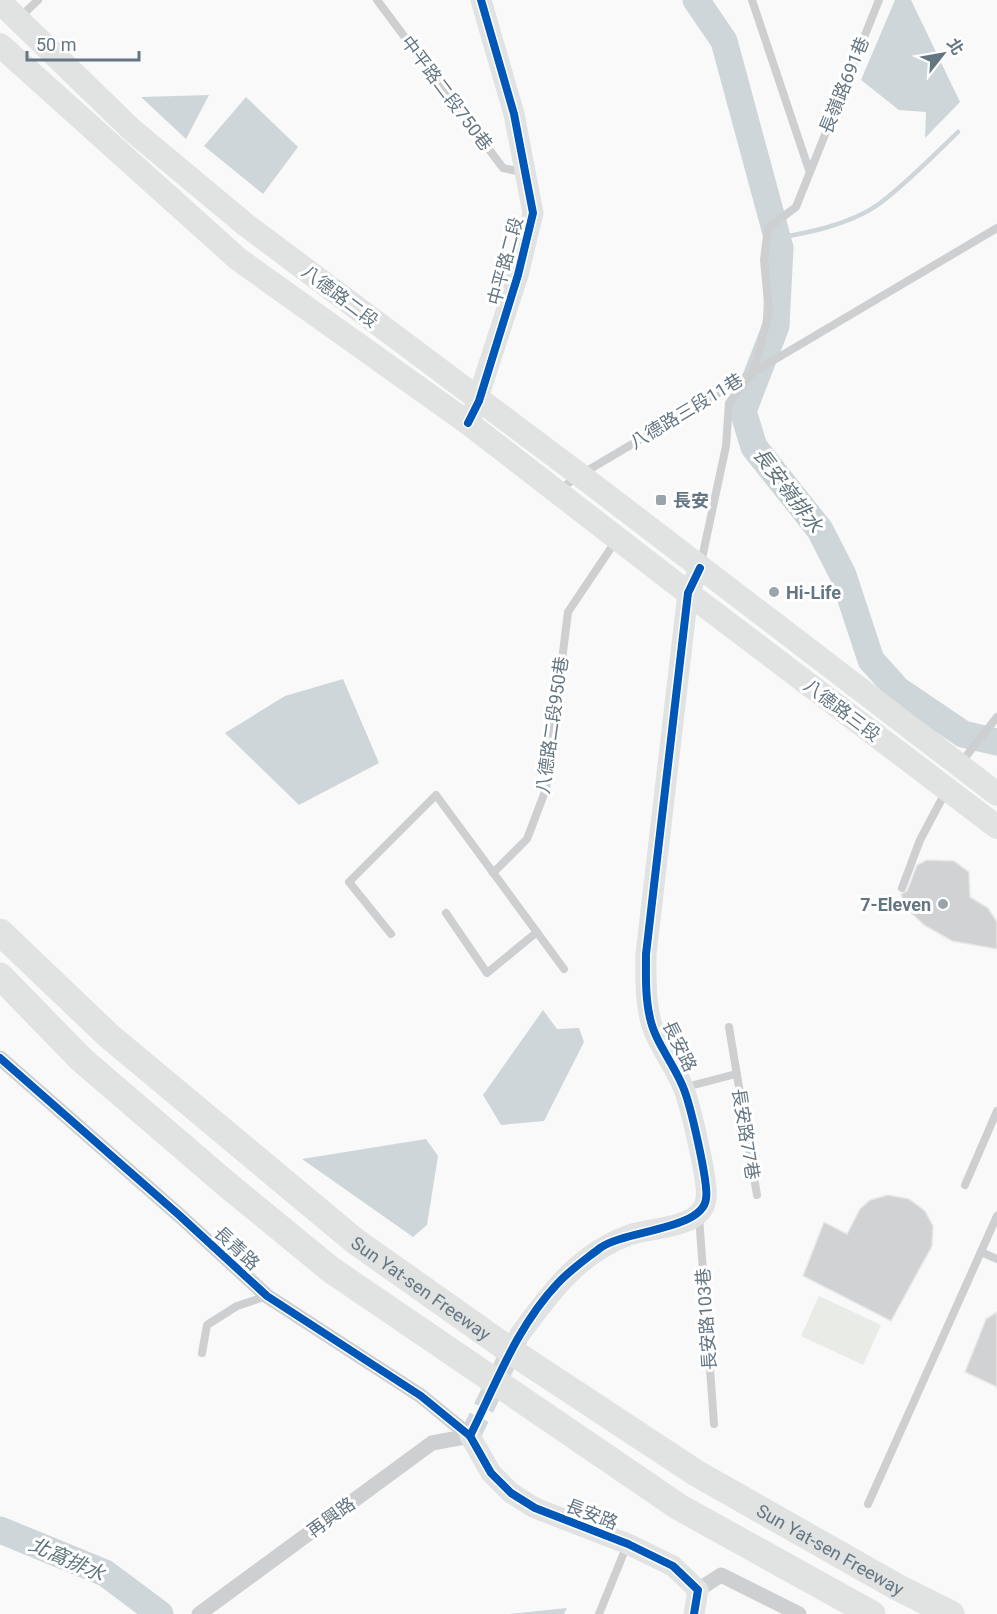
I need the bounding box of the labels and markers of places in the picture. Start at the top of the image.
place label: 長安 [673,490,709,511]
marker: 長安 [654,493,668,507]
place label: Hi-Life [786,582,841,603]
marker: Hi-Life [767,585,781,599]
place label: 7-Eleven [860,894,931,915]
marker: 7-Eleven [936,897,950,911]

